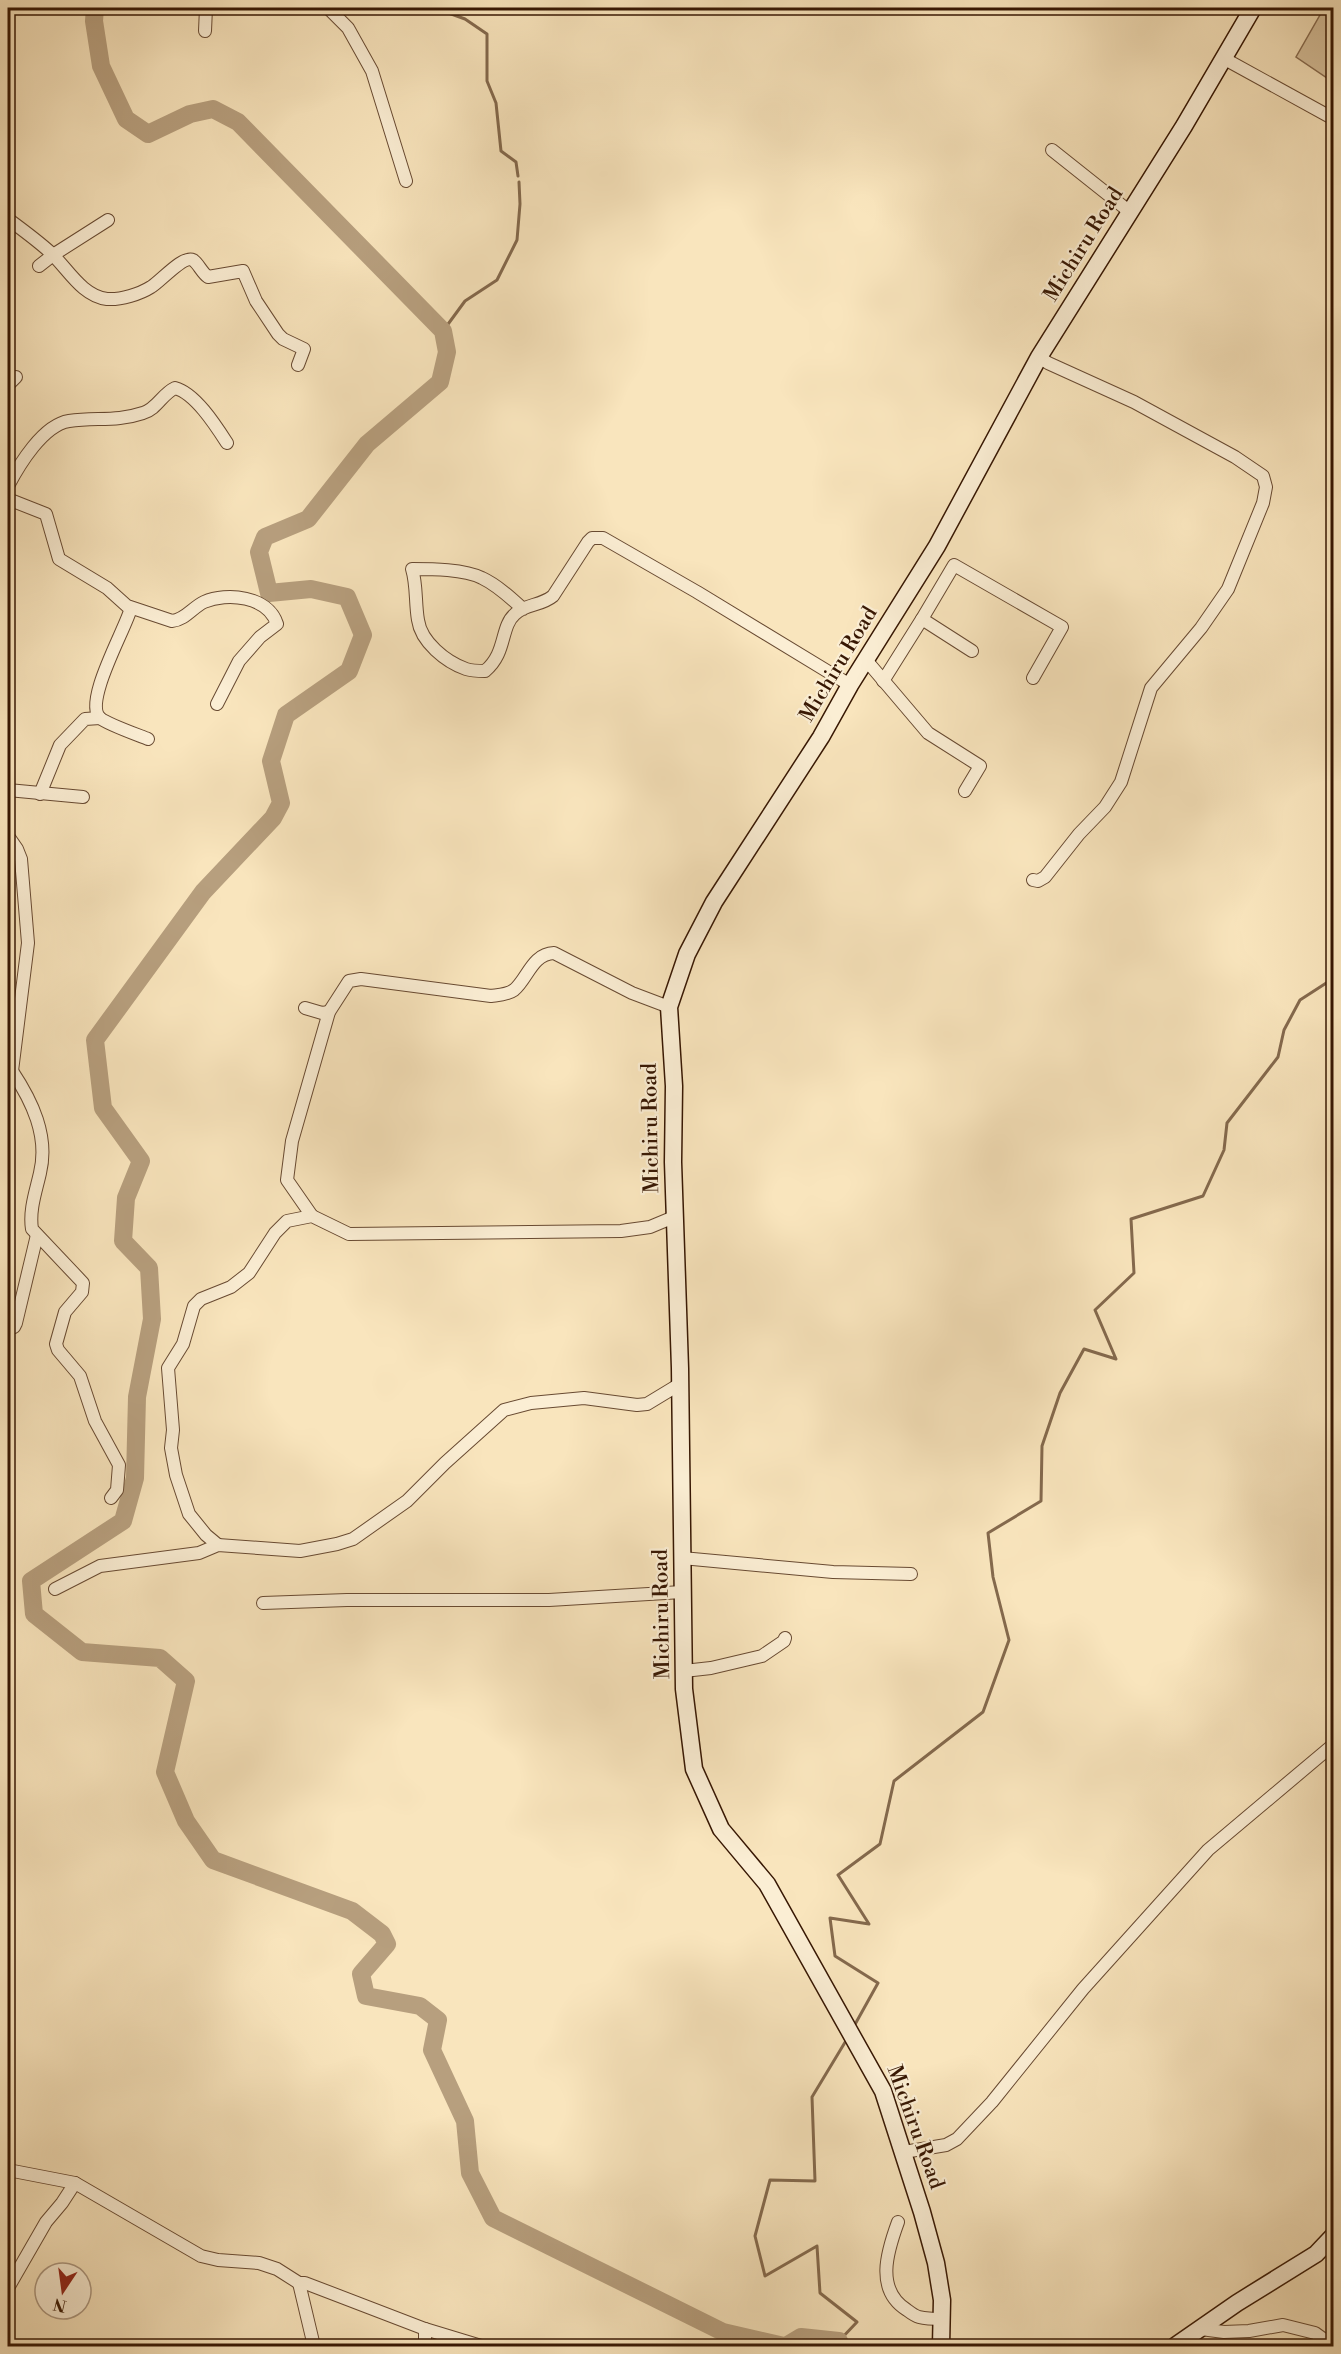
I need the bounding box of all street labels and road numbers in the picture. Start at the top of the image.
street label: Michiru Road [1038,182,1129,307]
street label: Michiru Road [794,602,884,727]
street label: Michiru Road [637,1063,665,1193]
street label: Michiru Road [648,1549,676,1679]
street label: Michiru Road [881,2062,950,2193]

